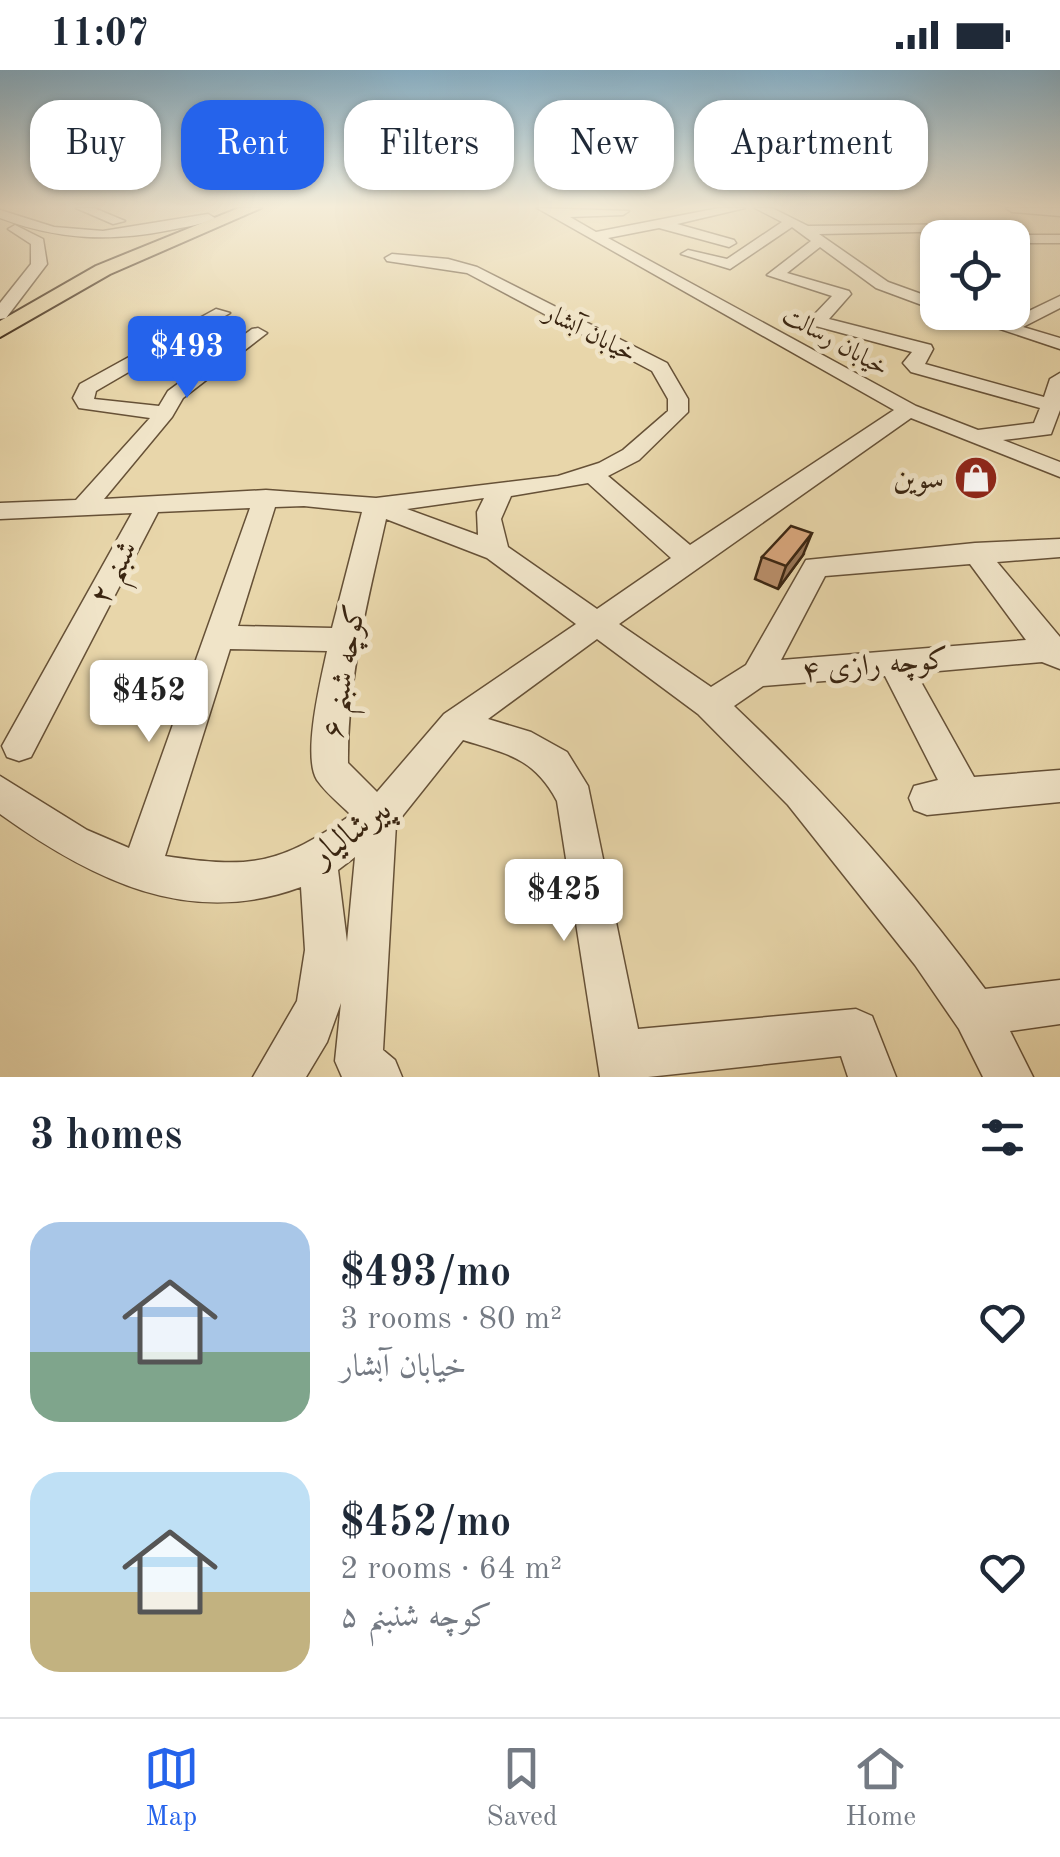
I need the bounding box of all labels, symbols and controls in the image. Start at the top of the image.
text: 11:07 [50,16,149,54]
chip: Buy [30,100,161,190]
chip: Rent [181,100,324,190]
chip: Filters [344,100,514,190]
chip: New [534,100,674,190]
chip: Apartment [694,100,928,190]
map controls [920,220,1030,330]
button: locate [920,220,1030,330]
street label: خیابان آبشار [537,296,641,369]
street label: خیابان رسالت [777,303,892,382]
pin: $493 [128,316,246,401]
text: $493 [150,332,224,364]
shop icon: سوین [953,455,999,501]
place label: سوین [893,465,944,497]
street label: شبنم ۲ [86,536,154,615]
street label: کوچه شبنم ۶ [318,602,383,743]
street label: کوچه رازی ۴ [800,645,950,691]
pin: $452 [90,660,208,745]
text: $452 [112,676,186,708]
street label: پیرشالیار [302,790,403,880]
pin: $425 [505,859,623,944]
text: $425 [527,875,601,907]
icon: filters [975,1110,1030,1165]
text: 3 homes [30,1116,182,1158]
text: $493/mo [340,1253,511,1295]
icon: home [110,1262,230,1382]
icon: heart [975,1295,1030,1350]
text: 3 rooms · 80 m² [340,1304,562,1336]
text: خیابان آبشار [340,1352,467,1384]
text: $452/mo [340,1503,511,1545]
icon: home [110,1512,230,1632]
icon: heart [975,1545,1030,1600]
text: 2 rooms · 64 m² [340,1554,562,1586]
text: کوچه شنبنم ۵ [340,1602,492,1634]
tab: Map [144,1741,199,1836]
tab: Saved [486,1741,558,1836]
tab: Home [845,1741,916,1836]

